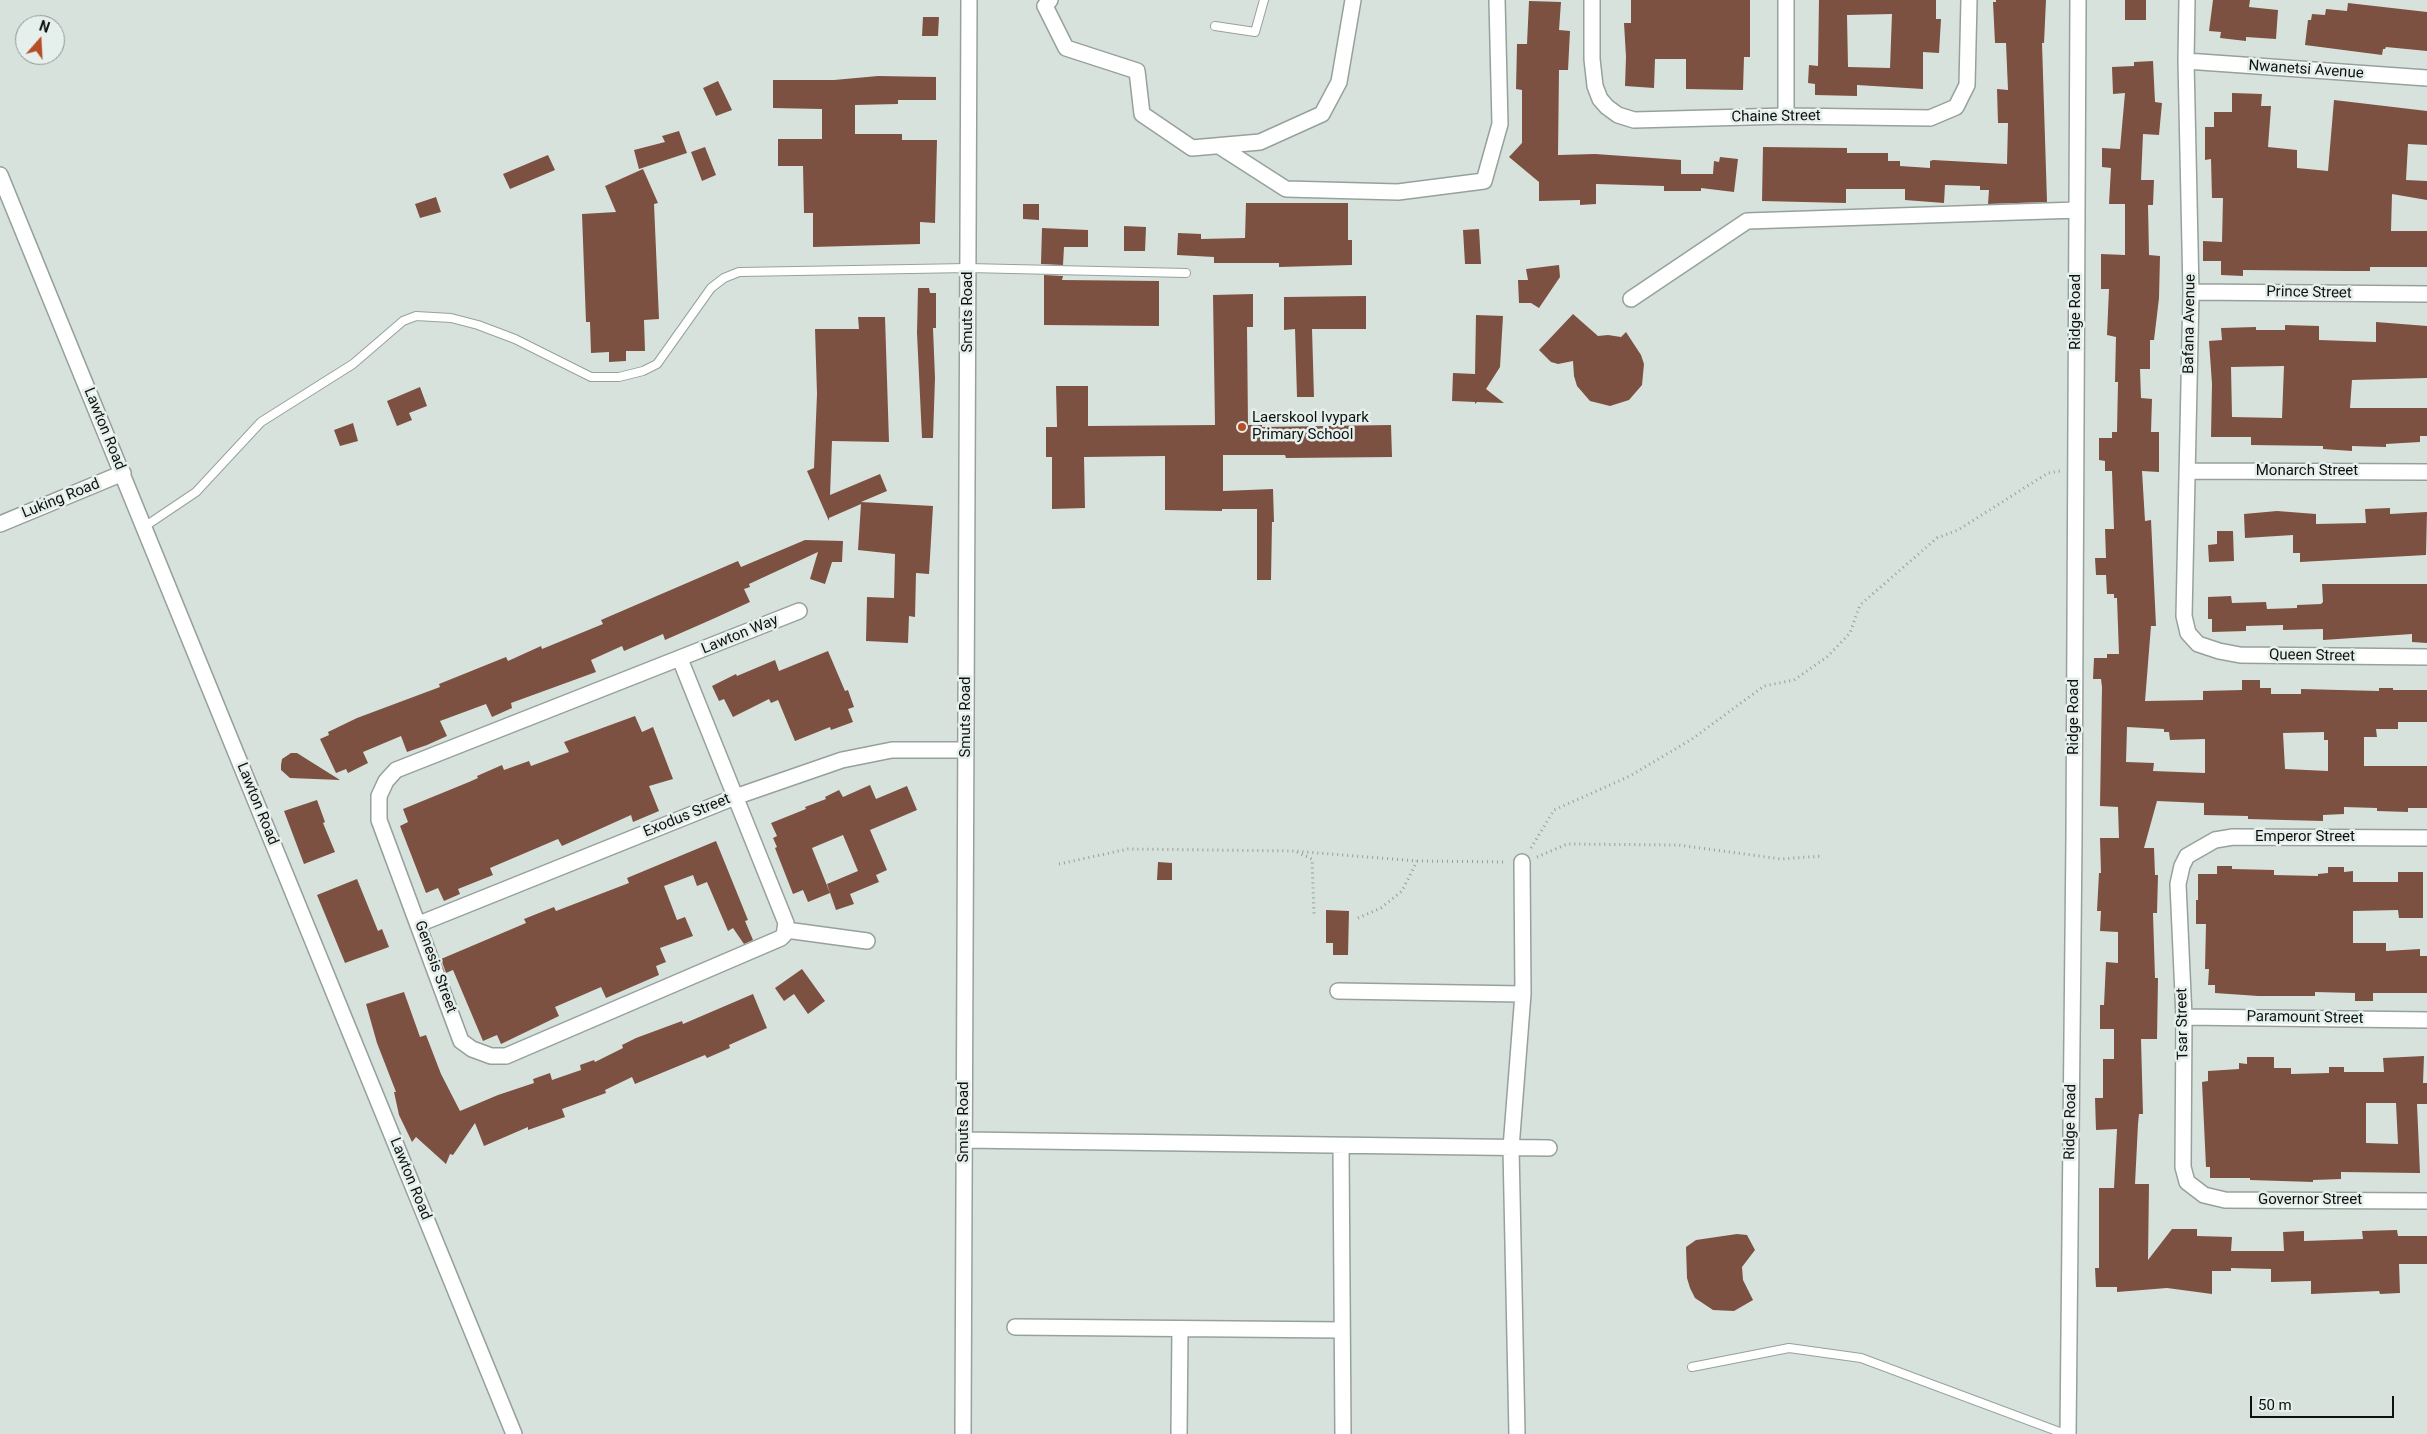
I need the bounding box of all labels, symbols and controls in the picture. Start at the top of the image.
north arrow [15,15,65,65]
text: N [37,18,52,36]
street label: Nwanetsi Avenue [2248,57,2364,83]
street label: Chaine Street [1731,107,1821,127]
street label: Smuts Road [959,271,977,353]
street label: Ridge Road [2067,274,2085,350]
street label: Bafana Avenue [2180,274,2200,374]
street label: Prince Street [2266,283,2352,303]
street label: Lawton Road [79,385,129,473]
place label: Laerskool Ivypark Primary School [1252,409,1369,444]
marker: Laerskool Ivypark Primary School [1236,421,1248,433]
street label: Monarch Street [2256,462,2358,480]
street label: Luking Road [20,475,102,523]
street label: Lawton Way [699,611,781,659]
street label: Queen Street [2269,646,2355,666]
street label: Smuts Road [957,676,975,758]
street label: Ridge Road [2065,679,2083,755]
street label: Lawton Road [232,760,282,848]
street label: Exodus Street [641,790,733,842]
street label: Emperor Street [2255,828,2355,846]
street label: Genesis Street [410,918,460,1016]
street label: Tsar Street [2173,988,2193,1060]
street label: Paramount Street [2246,1008,2364,1028]
street label: Smuts Road [955,1081,973,1163]
street label: Ridge Road [2061,1084,2081,1160]
street label: Lawton Road [385,1135,435,1223]
street label: Governor Street [2258,1191,2362,1209]
scale bar [2252,1386,2396,1418]
text: 50 m [2258,1396,2292,1414]

